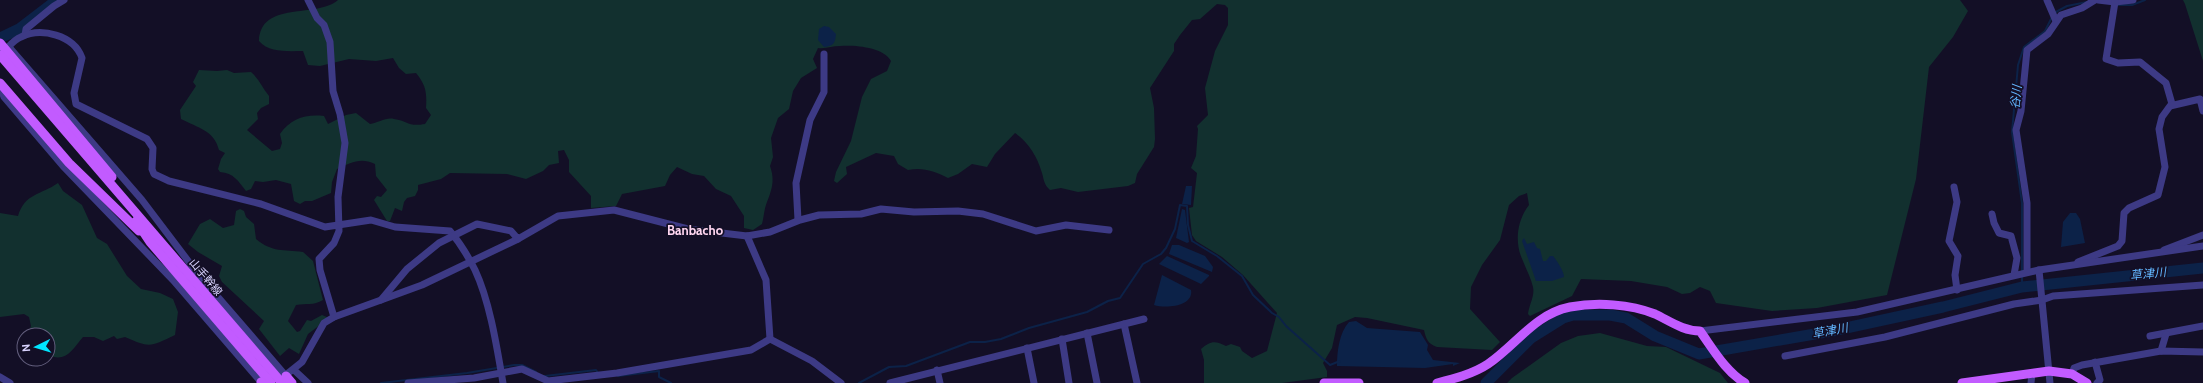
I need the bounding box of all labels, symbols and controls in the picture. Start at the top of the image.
water label: 谷川 [2007,82,2024,110]
district label: Banbacho [667,222,724,238]
street label: 山手幹線 [186,256,226,298]
water label: 草津川 [2129,264,2169,283]
water label: 草津川 [1811,319,1851,341]
north arrow [16,327,56,367]
text: N [19,343,33,352]

